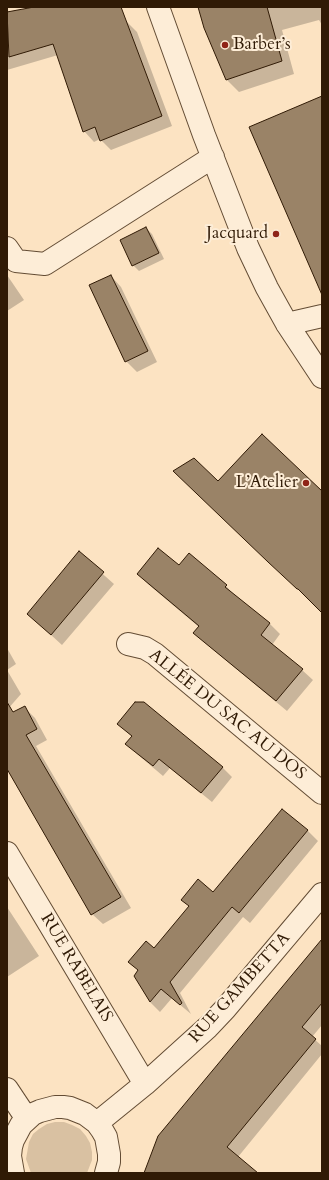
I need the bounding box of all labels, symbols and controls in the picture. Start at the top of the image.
place label: Barber’s [233,35,291,55]
marker: Barber’s [220,40,230,50]
place label: Jacquard [206,224,268,244]
marker: Jacquard [271,229,281,239]
place label: L’Atelier [236,473,298,493]
marker: L’Atelier [301,478,311,488]
street label: ALLÉE DU SAC AU DOS [144,645,310,785]
street label: RUE RABELAIS [35,910,117,1026]
street label: RUE GAMBETTA [185,929,295,1047]

